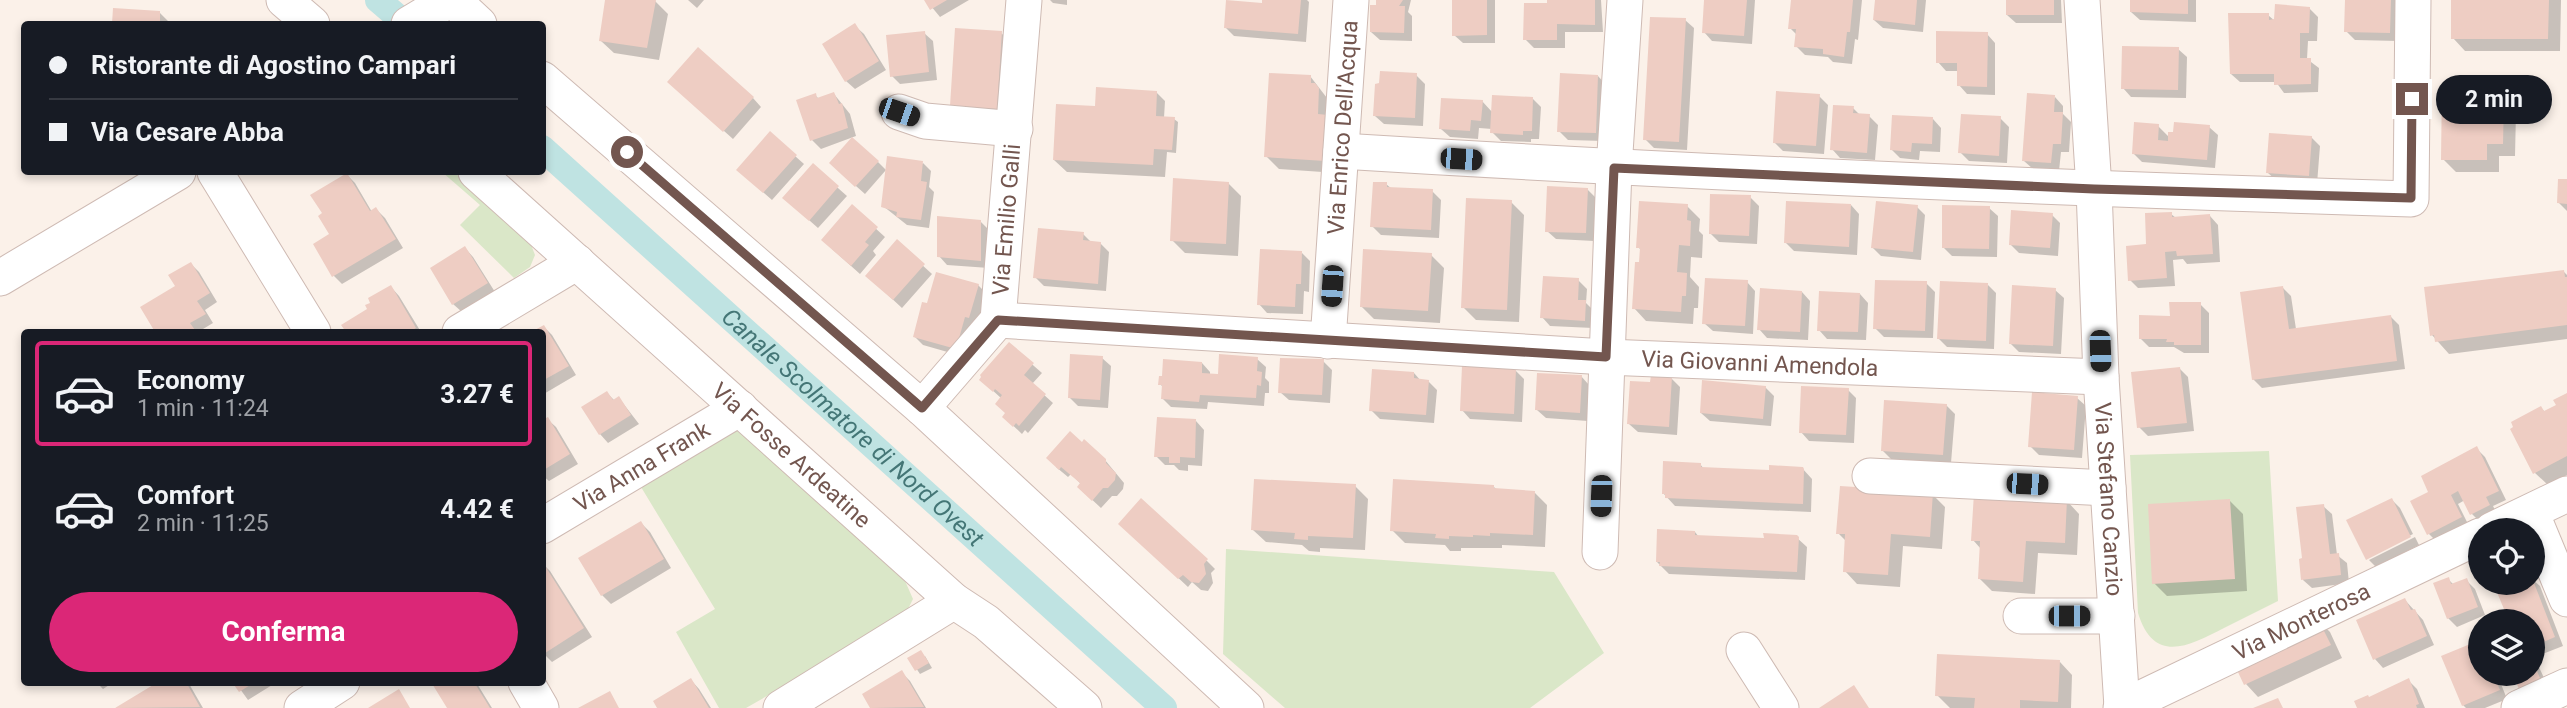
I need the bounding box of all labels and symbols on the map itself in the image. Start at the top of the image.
street label: Via Enrico Dell'Acqua [1322,19,1363,236]
callout: 2 min [2436,74,2552,124]
route end [2396,83,2428,115]
car [876,95,923,129]
route start [611,136,643,168]
street label: Via Emilio Galli [987,143,1026,297]
car [1440,147,1483,171]
car [1321,264,1344,308]
water label: Canale Scolmatore di Nord Ovest [716,303,990,553]
car [2089,330,2112,372]
street label: Via Giovanni Amendola [1641,345,1879,381]
street label: Via Fosse Ardeatine [707,377,877,533]
street label: Via Stefano Canzio [2089,401,2128,597]
street label: Via Anna Frank [569,415,715,518]
car [2006,472,2049,496]
car [1590,475,1613,517]
street label: Via Monterosa [2228,577,2374,666]
car [2049,606,2091,627]

